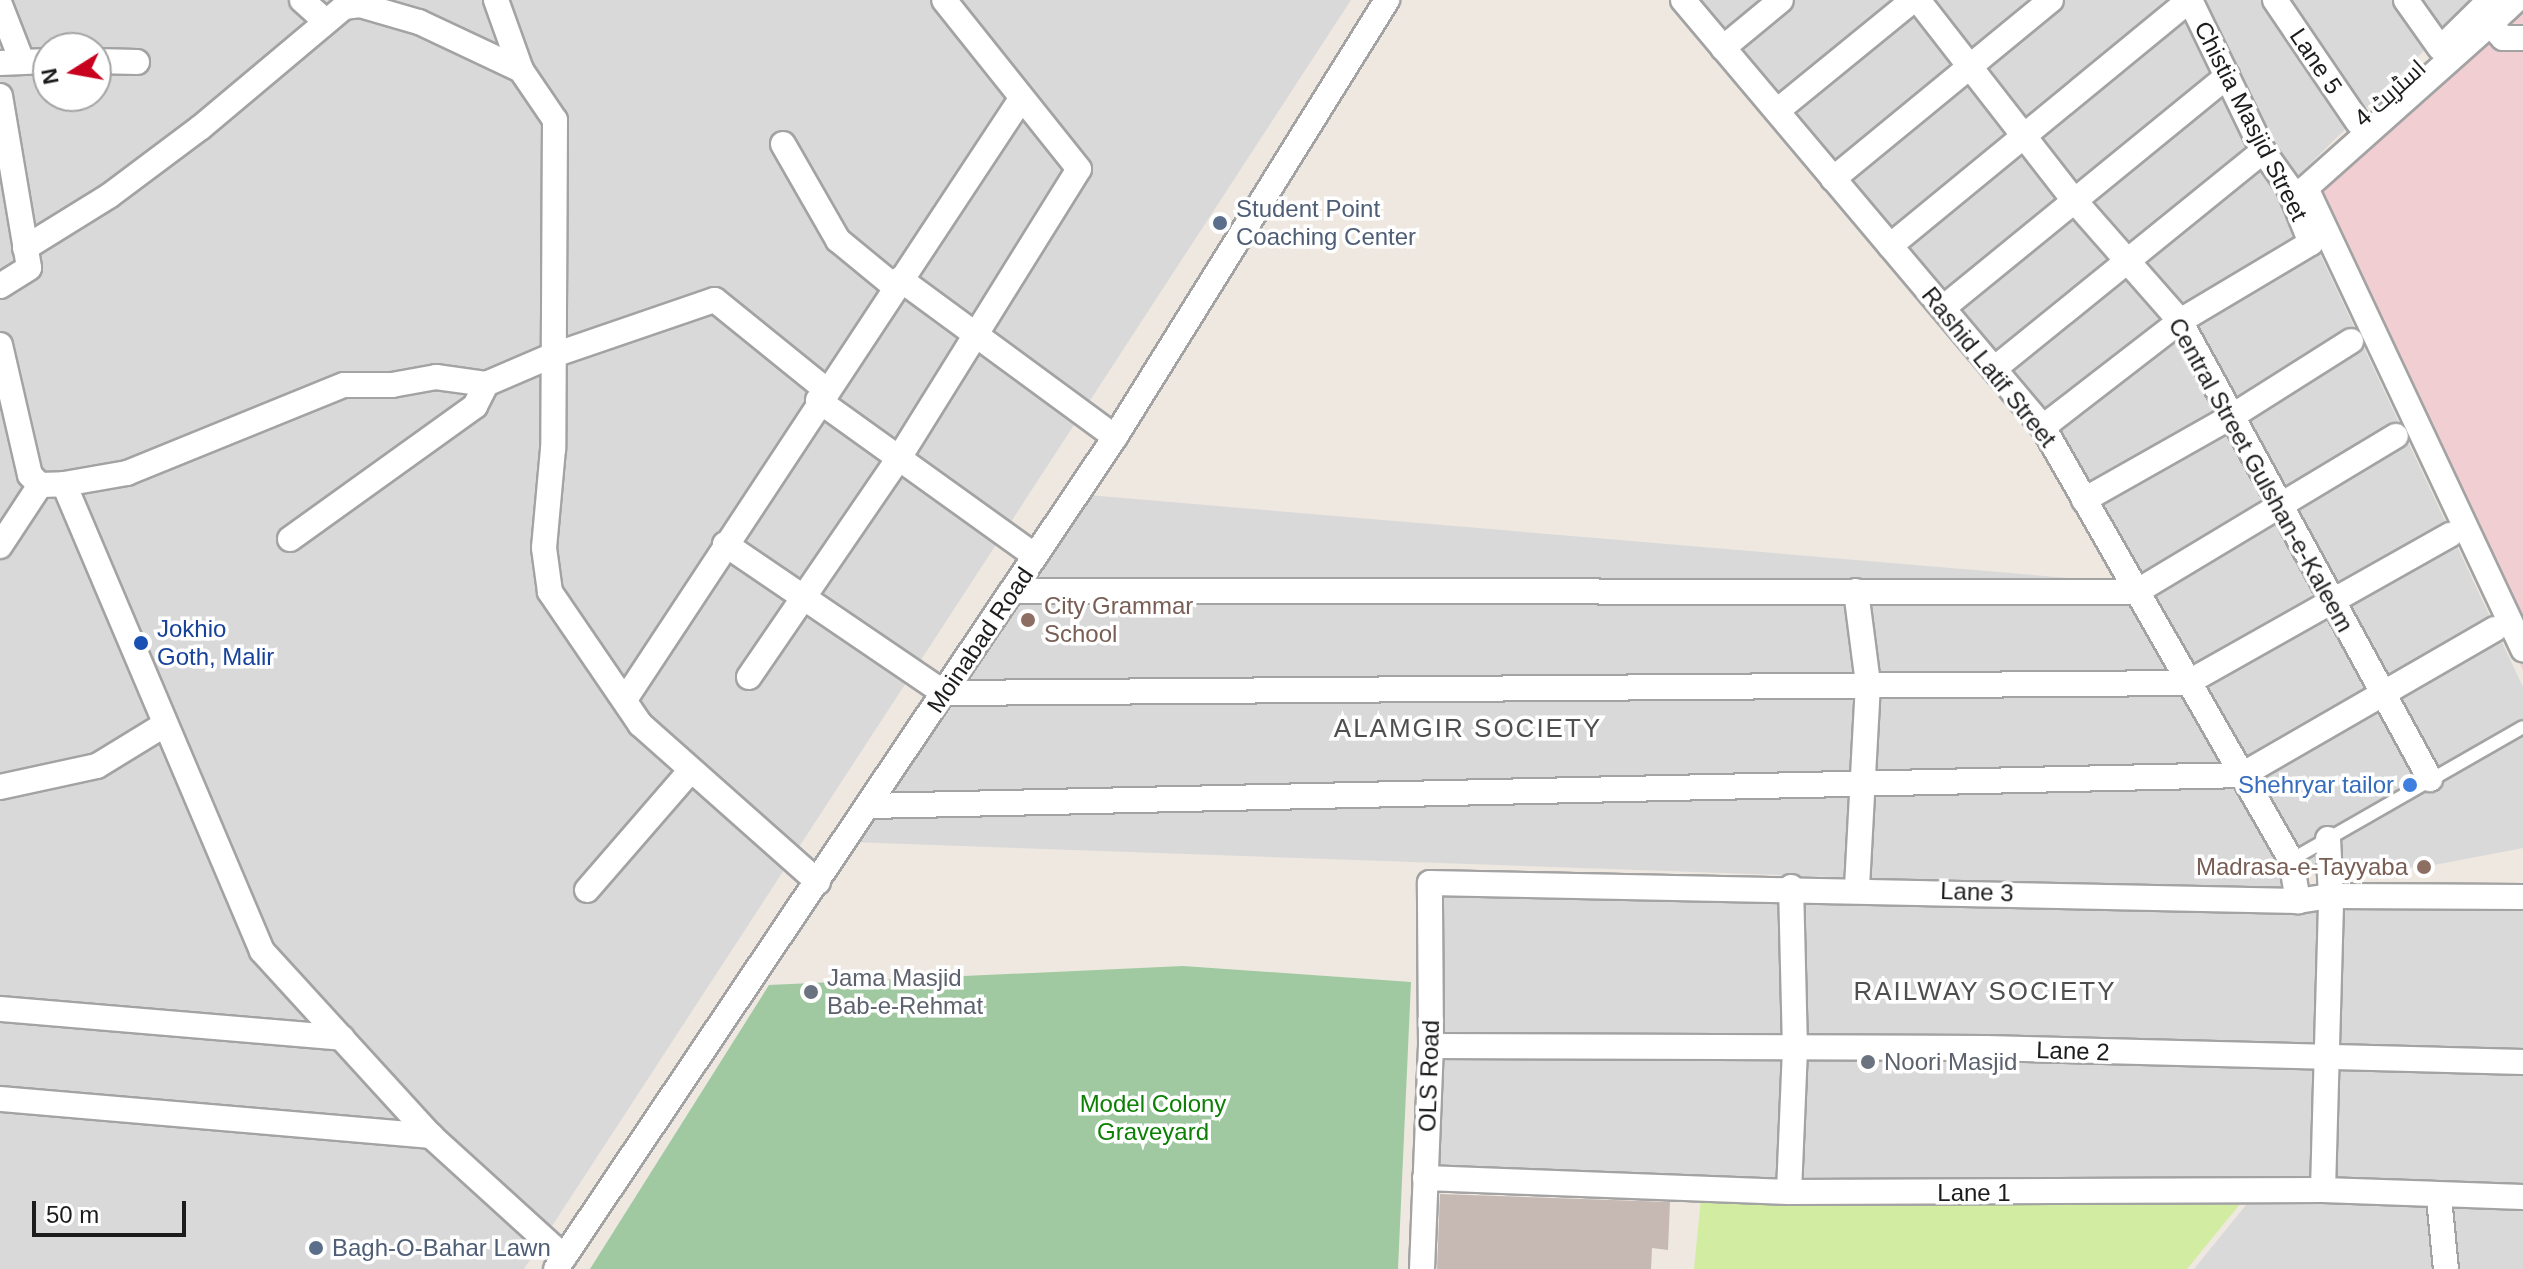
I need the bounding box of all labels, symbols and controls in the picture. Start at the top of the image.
street label: Chistia Masjid Street [2188,16,2314,226]
street label: Lane 5 [2284,23,2348,99]
north arrow [32,32,112,112]
street label: اسٹریٹ 4 [2348,53,2432,133]
text: N [36,66,64,86]
place label: Student Point Coaching Center [1236,195,1416,251]
marker: Student Point Coaching Center [1211,214,1229,232]
street label: Rashid Latif Street [1916,281,2062,453]
street label: Central Street Gulshan-e-Kaleem [2162,313,2360,637]
street label: Moinabad Road [921,562,1039,718]
place label: City Grammar School [1044,592,1193,648]
marker: City Grammar School [1019,611,1037,629]
place label: Jokhio Goth, Malir [157,615,274,671]
marker: Jokhio Goth, Malir [132,634,150,652]
district label: ALAMGIR SOCIETY [1334,713,1602,745]
place label: Shehryar tailor [2238,771,2394,799]
marker: Shehryar tailor [2401,776,2419,794]
place label: Madrasa-e-Tayyaba [2196,853,2408,881]
marker: Madrasa-e-Tayyaba [2415,858,2433,876]
street label: Lane 3 [1940,876,2014,908]
place label: Jama Masjid Bab-e-Rehmat [827,964,983,1020]
district label: RAILWAY SOCIETY [1853,976,2117,1008]
marker: Jama Masjid Bab-e-Rehmat [802,983,820,1001]
street label: OLS Road [1413,1019,1445,1133]
street label: Lane 2 [2036,1035,2110,1067]
place label: Noori Masjid [1884,1048,2017,1076]
marker: Noori Masjid [1859,1053,1877,1071]
park label: Model Colony Graveyard [1080,1090,1226,1146]
street label: Lane 1 [1937,1179,2011,1207]
scale bar [36,1185,190,1235]
text: 50 m [46,1201,99,1228]
place label: Bagh-O-Bahar Lawn [332,1234,551,1262]
marker: Bagh-O-Bahar Lawn [307,1239,325,1257]

